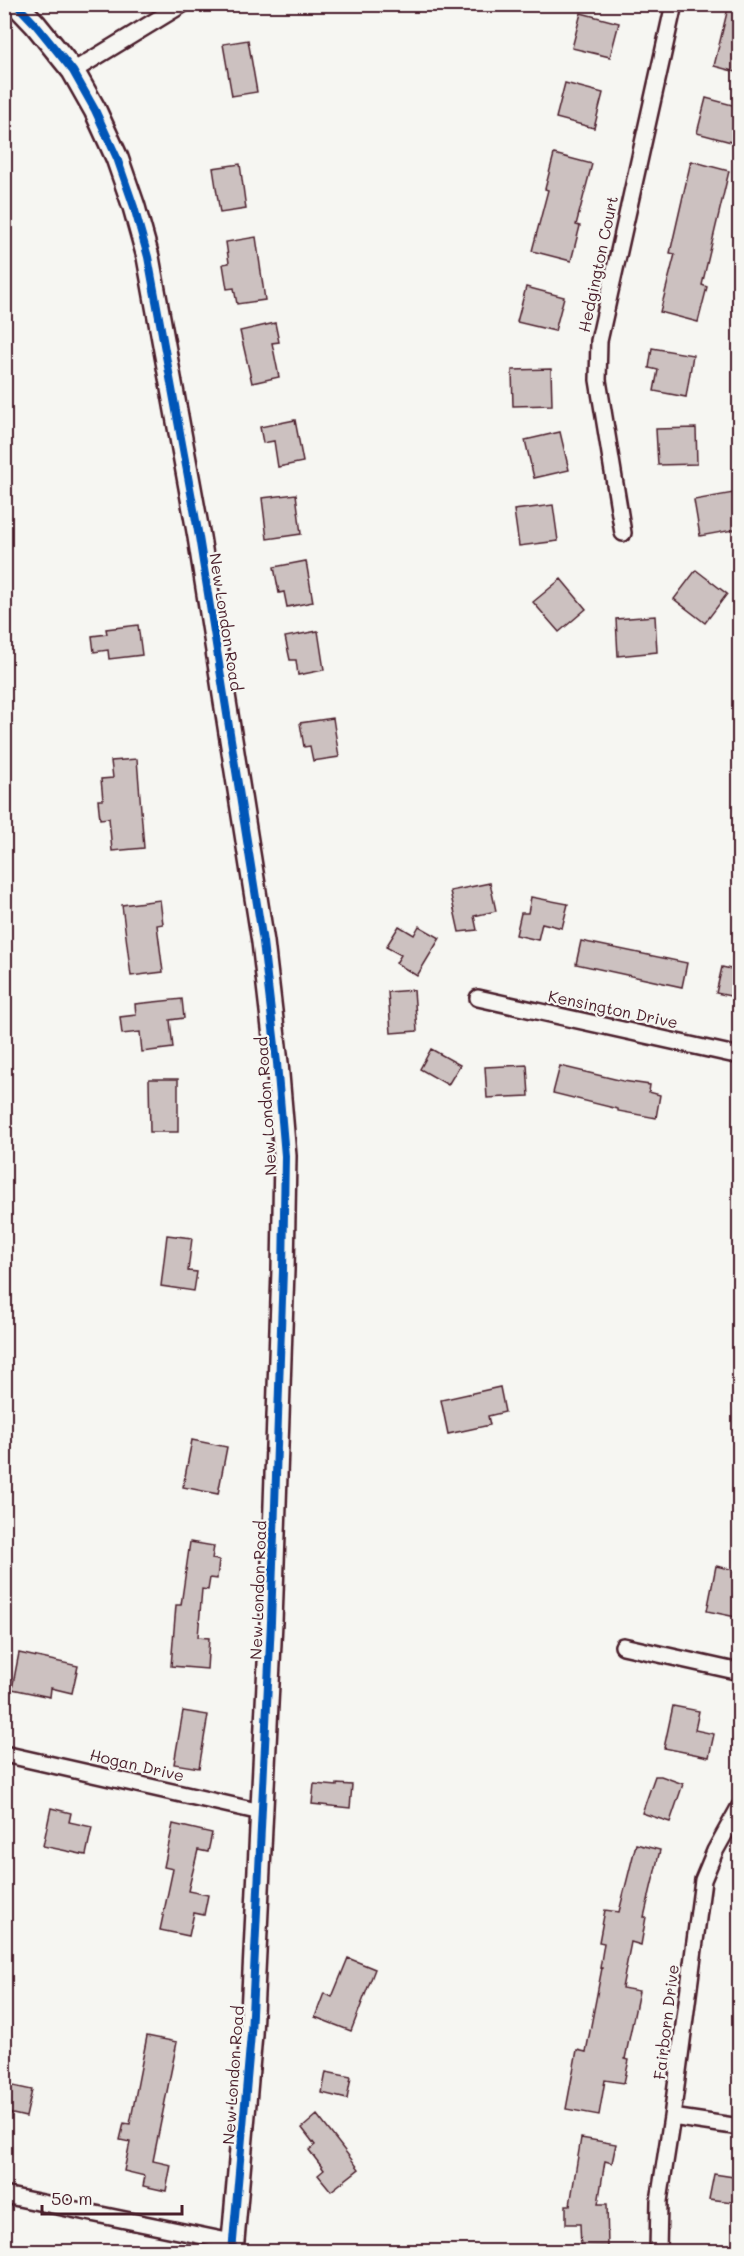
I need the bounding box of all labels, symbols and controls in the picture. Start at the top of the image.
street label: Hedgington Court [573,194,622,334]
street label: New London Road [205,551,248,692]
street label: Kensington Drive [546,985,680,1033]
street label: New London Road [250,1036,281,1176]
street label: New London Road [245,1520,270,1660]
street label: Hogan Drive [88,1743,186,1786]
street label: Fairborn Drive [648,1963,683,2081]
street label: New London Road [217,2005,248,2145]
scale bar [42,2178,182,2216]
text: 50 m [51,2186,93,2210]

